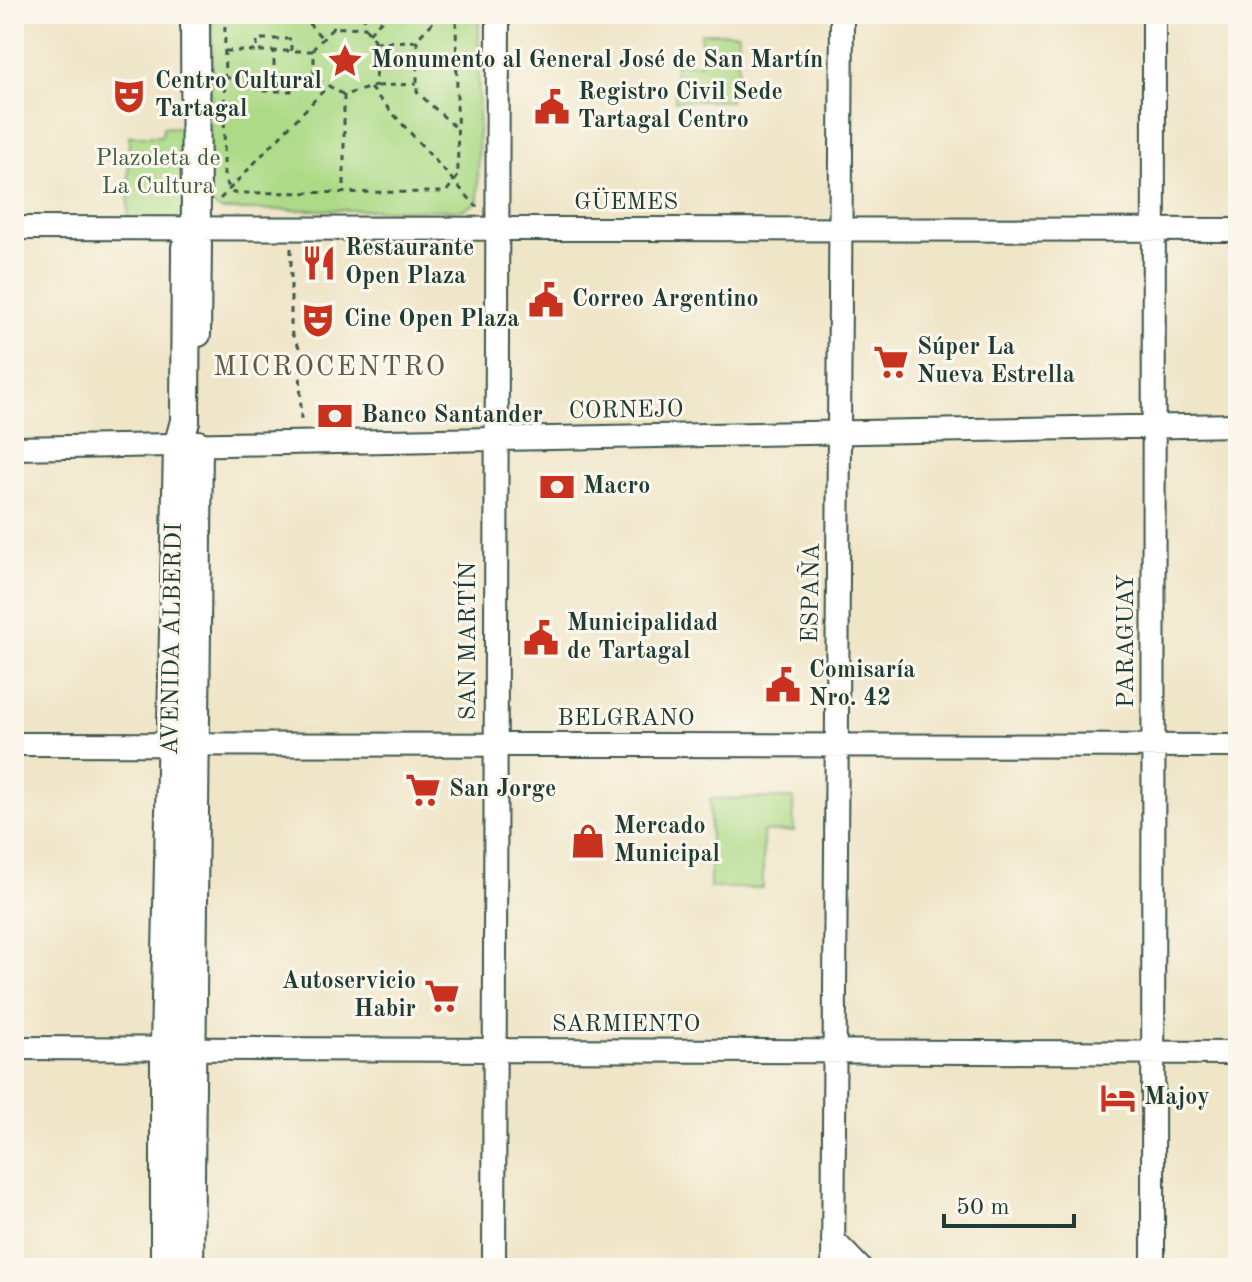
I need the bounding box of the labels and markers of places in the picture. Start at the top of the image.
place icon: Monumento al General José de San Martín [326,42,364,80]
place label: Monumento al General José de San Martín [371,49,823,73]
place label: Centro Cultural Tartagal [155,70,322,122]
theatre icon: Centro Cultural Tartagal [110,77,148,115]
place label: Registro Civil Sede Tartagal Centro [578,81,783,133]
public building icon: Registro Civil Sede Tartagal Centro [533,88,571,126]
place label: Restaurante Open Plaza [345,237,474,289]
restaurant icon: Restaurante Open Plaza [300,244,338,282]
public building icon: Correo Argentino [527,281,565,319]
place label: Correo Argentino [572,288,759,312]
theatre icon: Cine Open Plaza [299,301,337,339]
place label: Cine Open Plaza [344,308,520,332]
place label: Súper La Nueva Estrella [917,336,1075,388]
supermarket icon: Súper La Nueva Estrella [872,343,910,381]
bank icon: Banco Santander [316,397,354,435]
place label: Banco Santander [361,404,543,428]
bank icon: Macro [538,468,576,506]
place label: Macro [583,475,650,499]
place label: Municipalidad de Tartagal [567,612,718,664]
public building icon: Municipalidad de Tartagal [522,619,560,657]
place label: Comisaría Nro. 42 [809,659,915,711]
public building icon: Comisaría Nro. 42 [764,666,802,704]
supermarket icon: San Jorge [404,771,442,809]
place label: San Jorge [449,778,556,802]
place label: Mercado Municipal [614,815,720,867]
shop icon: Mercado Municipal [569,822,607,860]
place label: Autoservicio Habir [282,970,416,1022]
supermarket icon: Autoservicio Habir [423,977,461,1015]
hotel icon: Majoy [1099,1079,1137,1117]
place label: Majoy [1144,1086,1210,1110]

